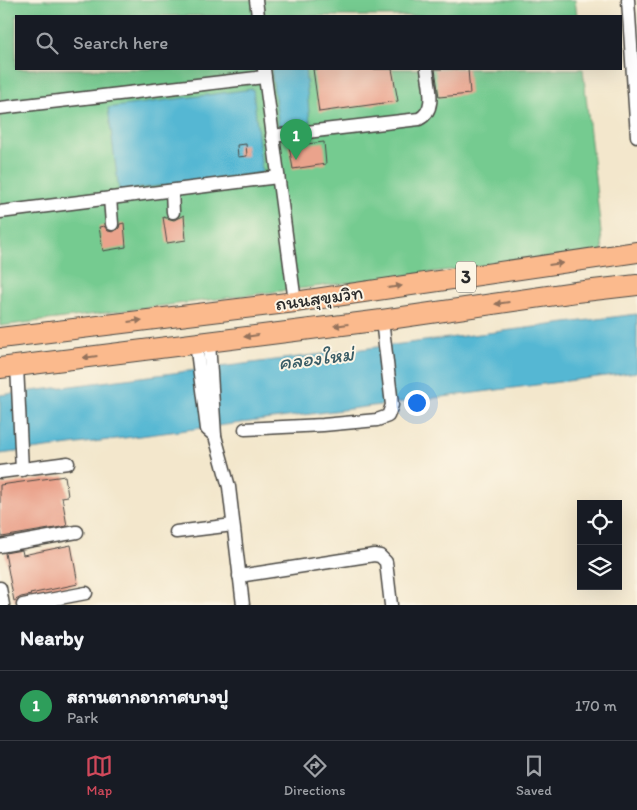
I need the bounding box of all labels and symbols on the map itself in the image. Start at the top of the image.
pin: 1 [280,119,312,160]
one-way arrow [548,260,564,268]
road number: 3 [456,262,476,292]
street label: ถนนสุขุมวิท [274,280,364,317]
one-way arrow [387,283,403,291]
one-way arrow [494,299,510,307]
one-way arrow [128,317,144,325]
one-way arrow [333,321,349,329]
one-way arrow [243,333,259,341]
water label: คลองใหม่ [277,341,357,375]
one-way arrow [82,353,98,361]
your location [404,390,430,416]

